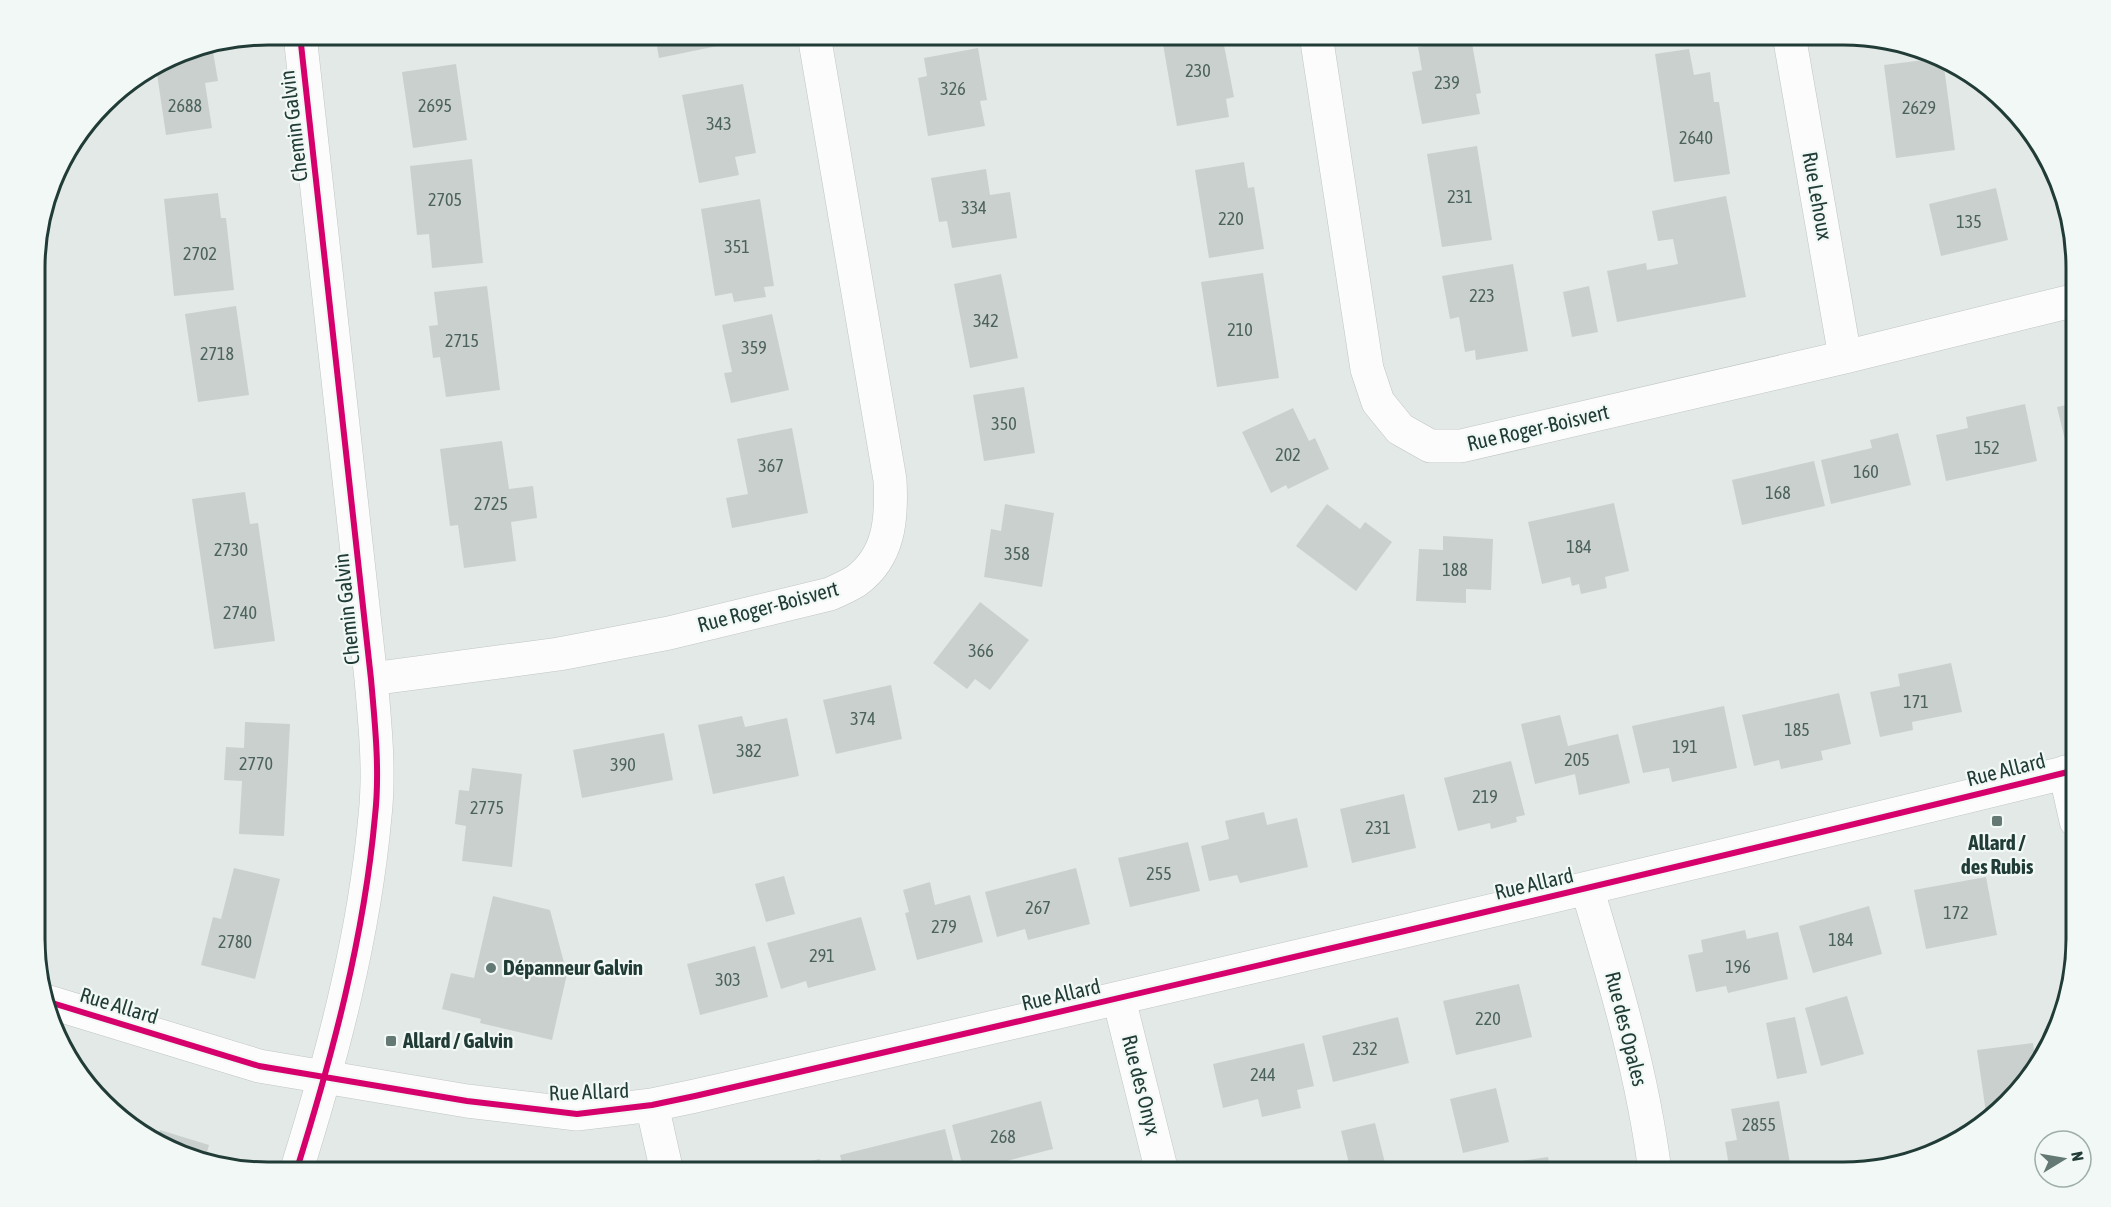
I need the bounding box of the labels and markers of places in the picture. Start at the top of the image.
marker: Allard / des Rubis [1990,814,2004,828]
place label: Allard / des Rubis [1961,830,2034,878]
place label: Dépanneur Galvin [503,955,643,979]
marker: Dépanneur Galvin [484,961,498,975]
place label: Allard / Galvin [402,1028,513,1052]
marker: Allard / Galvin [384,1034,398,1048]

